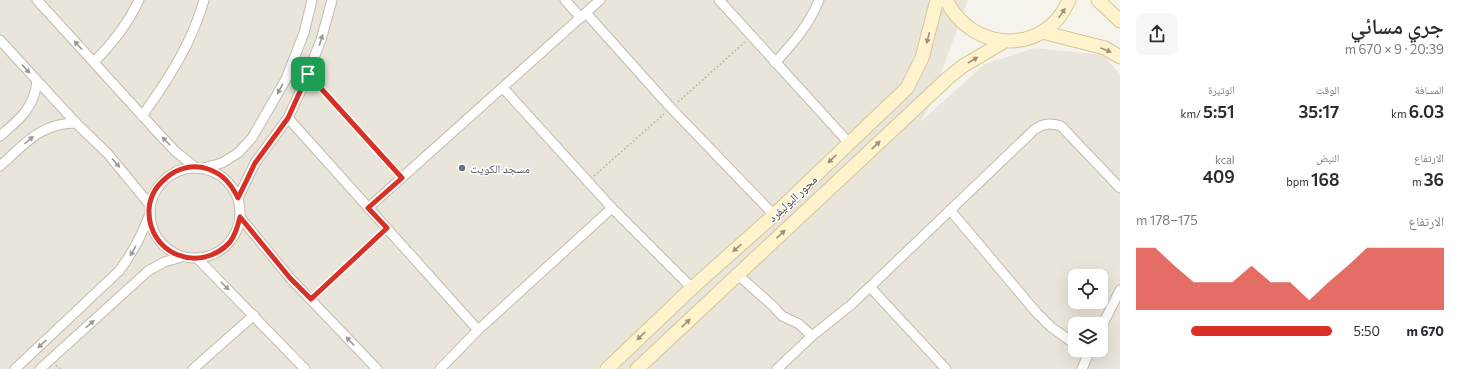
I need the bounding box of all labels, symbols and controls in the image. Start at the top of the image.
one-way arrow [1058,8,1066,18]
text: جري مسائي [1350,12,1444,39]
button: share [1136,13,1178,55]
one-way arrow [925,32,931,44]
one-way arrow [318,34,324,46]
one-way arrow [74,40,83,50]
text: 20:39 · 9 × 670 m [1345,41,1444,57]
one-way arrow [1101,47,1113,53]
pin [291,57,325,91]
one-way arrow [968,57,979,64]
icon: arrive [297,63,319,85]
one-way arrow [22,64,31,74]
one-way arrow [277,83,283,95]
text: الوتيرة [1208,83,1235,96]
text: الوقت [1316,83,1339,96]
text: المسافة [1415,83,1444,96]
text: 5:51 [1203,101,1235,122]
text: 35:17 [1299,101,1339,122]
text: 6.03 [1409,101,1444,122]
text: /km [1180,107,1203,120]
text: km [1391,107,1409,120]
one-way arrow [24,136,34,145]
one-way arrow [161,136,171,146]
one-way arrow [871,141,881,150]
text: النبض [1316,151,1339,164]
text: الارتفاع [1414,151,1444,164]
text: kcal [1215,153,1235,166]
one-way arrow [827,154,837,164]
one-way arrow [112,157,121,168]
place label: مسجد الكويت [470,161,530,176]
marker: مسجد الكويت [457,163,467,173]
text: 409 [1203,166,1235,187]
text: 168 [1311,169,1339,190]
text: 36 [1424,169,1444,190]
street label: محور البوليفرد [765,172,820,225]
text: bpm [1286,175,1311,188]
text: m [1412,175,1424,188]
text: 175–178 m [1136,212,1198,228]
text: الارتفاع [1409,213,1444,229]
one-way arrow [776,230,786,239]
one-way arrow [732,243,742,252]
one-way arrow [130,245,137,257]
map controls [1068,269,1108,357]
button: locate [1068,269,1108,309]
one-way arrow [220,281,230,291]
button: layers [1068,317,1108,357]
one-way arrow [681,318,691,328]
one-way arrow [85,320,94,329]
text: 5:50 [1354,323,1380,339]
text: 670 m [1407,323,1444,339]
one-way arrow [636,331,646,341]
one-way arrow [346,336,355,345]
one-way arrow [37,339,47,348]

